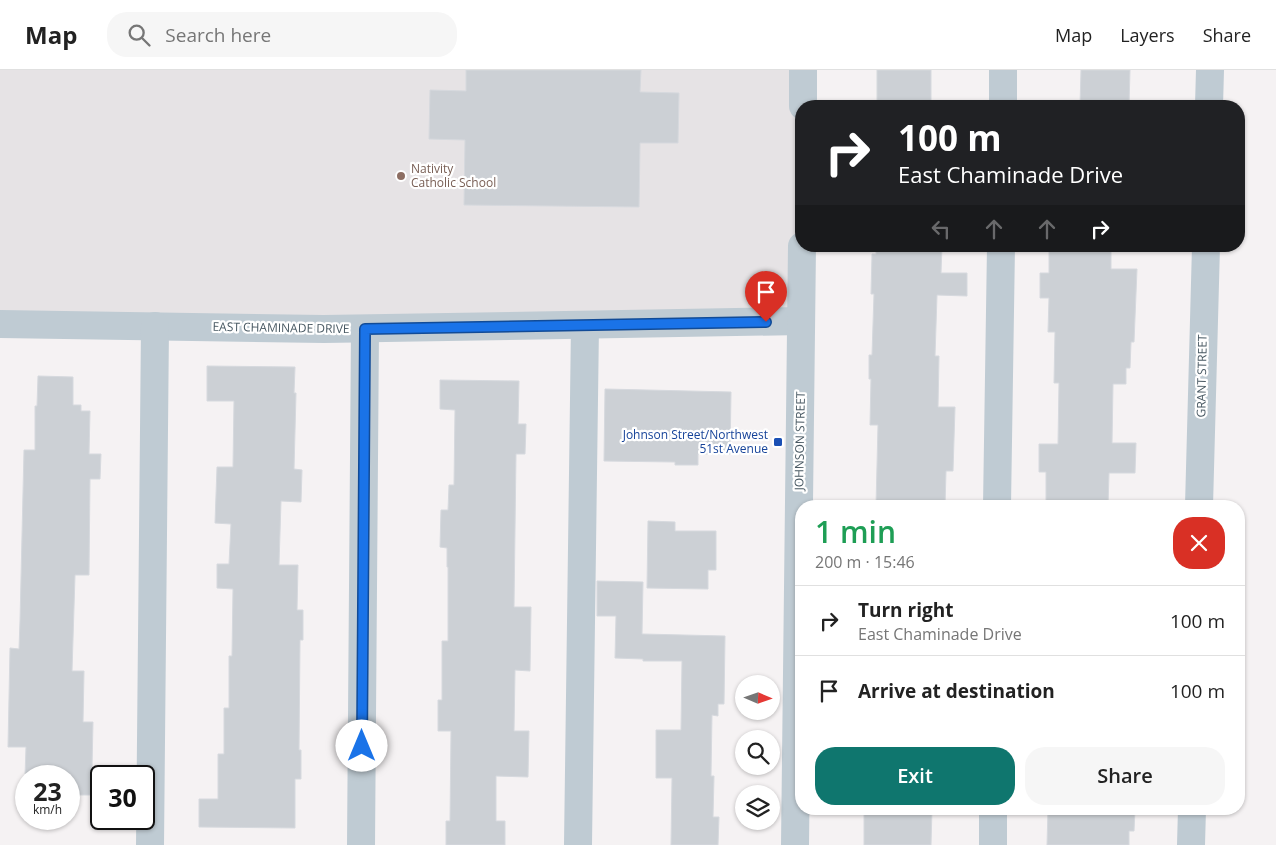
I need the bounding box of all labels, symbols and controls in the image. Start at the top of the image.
search box [107,12,457,57]
text: Map [25,18,77,51]
icon: search [125,21,153,49]
text: Search here [165,22,271,48]
text: Map [1055,23,1092,47]
text: Layers [1120,23,1175,47]
text: Share [1203,23,1251,47]
text: 100 m [898,114,1002,161]
icon: right [815,120,880,185]
text: East Chaminade Drive [898,159,1123,189]
place label: Nativity Catholic School [411,160,496,191]
marker: Nativity Catholic School [395,170,407,182]
icon: left [927,215,955,243]
icon: ahead [980,215,1008,243]
icon: ahead [1033,215,1061,243]
icon: right [1086,215,1114,243]
pin [745,271,787,322]
icon: arrive [752,278,780,306]
street label: EAST CHAMINADE DRIVE [212,318,350,337]
street label: GRANT STREET [1192,334,1211,418]
street label: JOHNSON STREET [790,391,809,492]
place label: Johnson Street/Northwest 51st Avenue [622,426,768,457]
marker: Johnson Street/Northwest 51st Avenue [772,436,784,448]
text: 1 min [815,511,896,552]
button: close [1173,517,1225,569]
text: 200 m · 15:46 [815,551,915,573]
text: Turn right [858,597,953,623]
icon: right [815,607,843,635]
text: 100 m [1170,608,1225,634]
text: East Chaminade Drive [858,623,1022,645]
north arrow [735,675,780,720]
map controls [735,675,780,830]
icon: arrive [815,677,843,705]
text: Arrive at destination [858,678,1055,704]
text: 100 m [1170,678,1225,704]
position arrow [335,719,387,771]
button: search [735,730,780,775]
button: Exit [815,747,1015,805]
button: Share [1025,747,1225,805]
speed limit sign: 30 [90,765,155,830]
text: 23 [33,774,62,808]
button: layers [735,785,780,830]
text: km/h [33,801,62,818]

